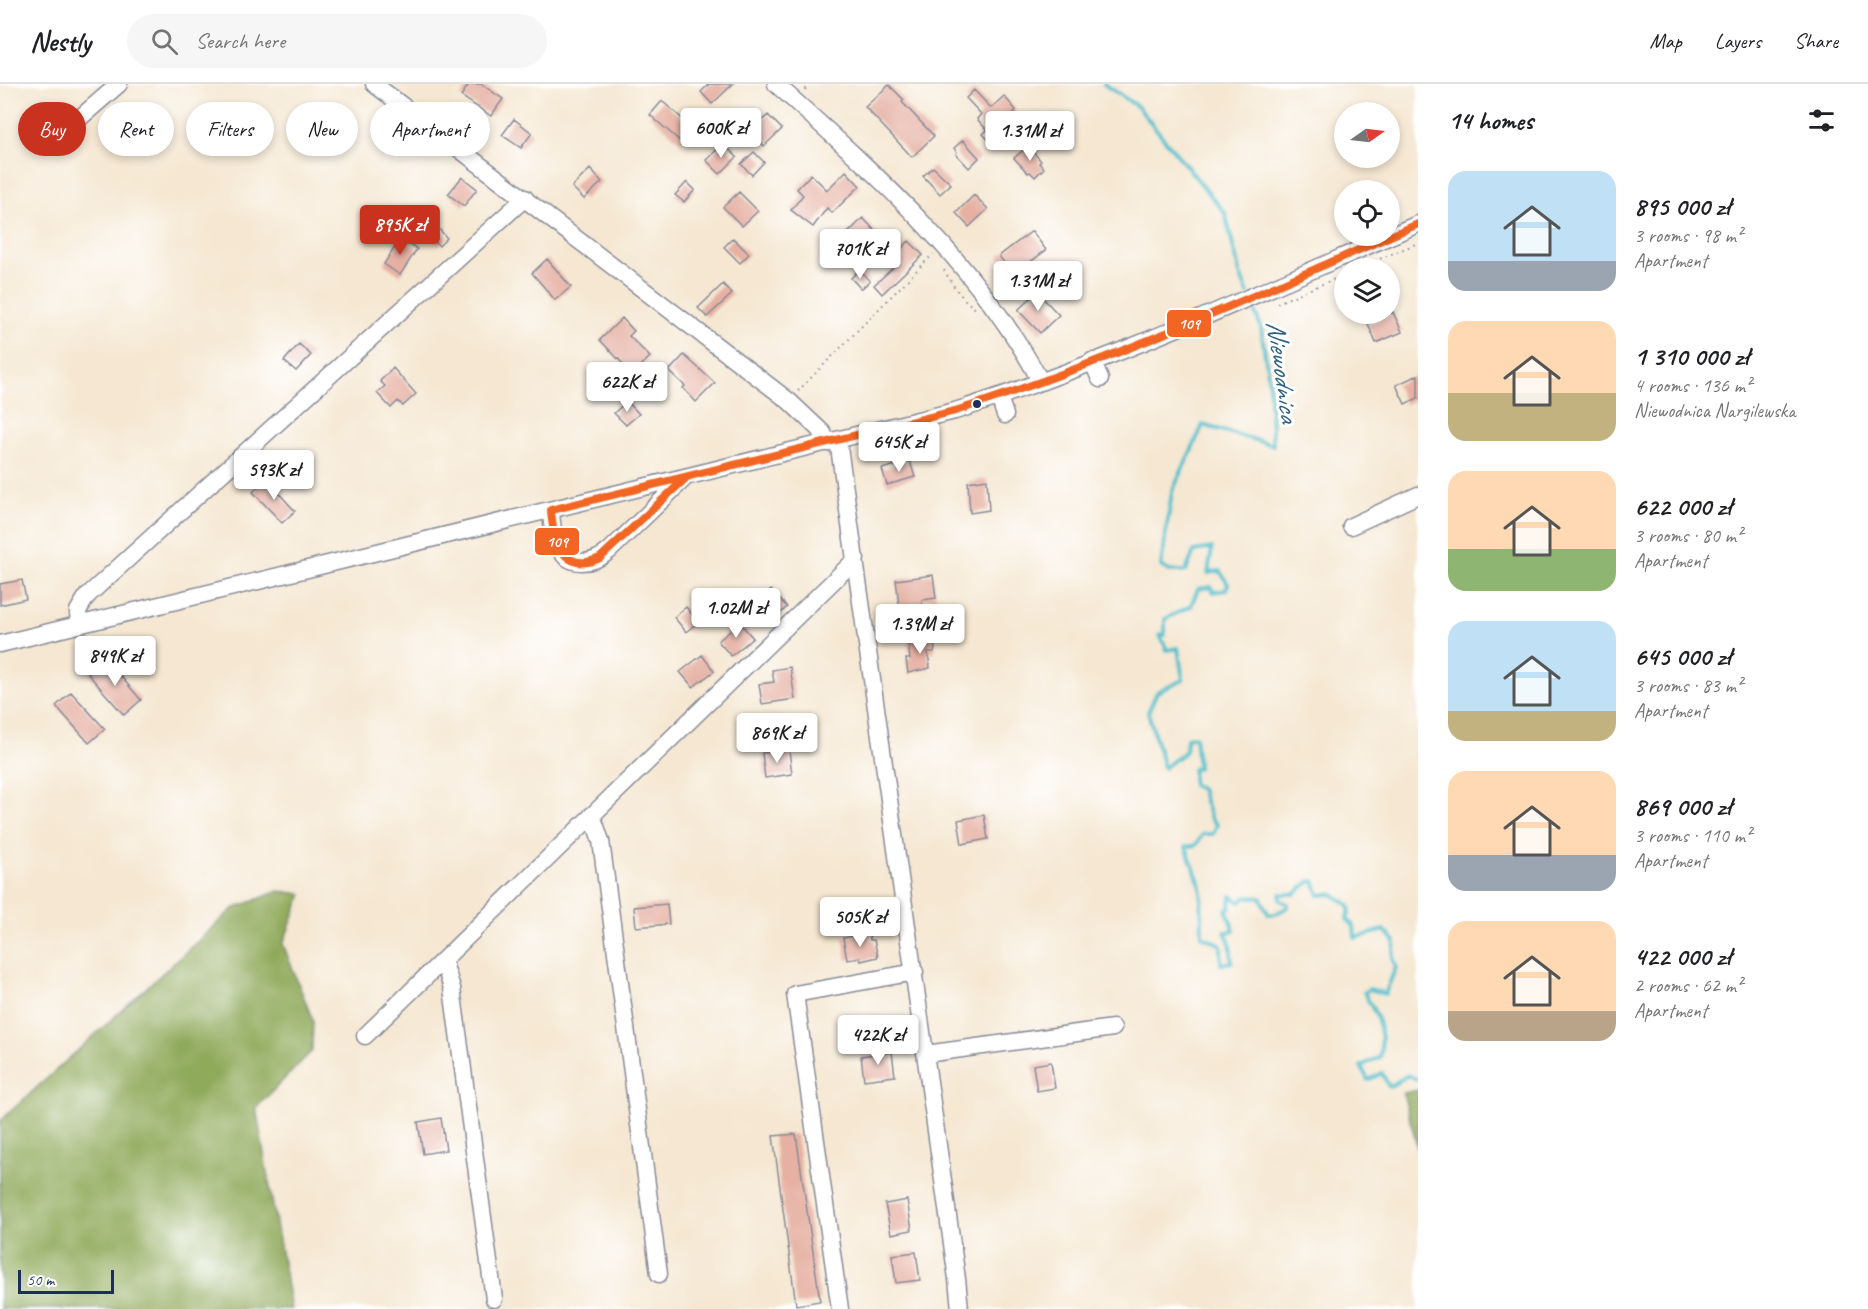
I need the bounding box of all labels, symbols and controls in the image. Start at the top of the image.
search box [127,14,547,68]
text: Nestly [30,24,91,59]
icon: search [148,25,181,58]
text: Search here [196,27,285,55]
text: Map [1649,28,1682,54]
text: Layers [1715,28,1761,54]
text: Share [1794,28,1838,54]
chip: Buy [18,102,86,156]
chip: Rent [98,102,174,156]
chip: Filters [186,102,274,156]
chip: New [286,102,358,156]
chip: Apartment [370,102,490,156]
north arrow [1334,102,1400,168]
map controls [1334,102,1400,324]
text: 14 homes [1448,104,1533,137]
icon: filters [1805,104,1838,137]
pin: 600K zł [666,108,776,159]
pin: 1.31M zł [968,111,1092,162]
text: 600K zł [694,115,748,140]
text: 1.31M zł [999,118,1061,143]
button: locate [1334,180,1400,246]
text: 895 000 zł [1634,190,1730,223]
icon: home [1496,195,1568,267]
pin: 895K zł [345,205,455,256]
text: 895K zł [374,212,426,237]
text: 3 rooms · 98 m² [1634,223,1742,248]
pin: 701K zł [805,229,915,280]
text: 701K zł [834,236,886,261]
text: Apartment [1634,248,1707,273]
button: layers [1334,258,1400,324]
pin: 1.31M zł [976,261,1100,312]
text: 1.31M zł [1007,268,1069,293]
line badge: 109 [1166,309,1212,338]
text: 109 [1178,314,1202,334]
water label: Niewodnica [1259,318,1307,426]
text: 1 310 000 zł [1634,340,1749,373]
icon: home [1496,345,1568,417]
pin: 622K zł [572,362,682,413]
text: 622K zł [600,369,654,394]
text: 4 rooms · 136 m² [1634,373,1751,398]
unlabelled marker [971,398,983,410]
text: Niewodnica Nargilewska [1634,398,1795,423]
pin: 645K zł [844,422,954,473]
text: 645K zł [873,429,925,454]
pin: 593K zł [219,450,329,501]
text: 593K zł [248,457,300,482]
text: 622 000 zł [1634,490,1731,523]
icon: home [1496,495,1568,567]
text: 3 rooms · 80 m² [1634,523,1742,548]
line badge: 109 [534,527,580,556]
text: 109 [546,532,570,552]
text: Apartment [1634,548,1707,573]
pin: 1.02M zł [674,588,798,639]
text: 1.02M zł [705,595,767,620]
pin: 1.39M zł [858,604,982,655]
text: 1.39M zł [890,611,950,636]
pin: 849K zł [60,636,170,687]
text: 645 000 zł [1634,640,1731,673]
text: 849K zł [89,643,141,668]
icon: home [1496,645,1568,717]
text: 3 rooms · 83 m² [1634,673,1742,698]
text: Apartment [1634,698,1707,723]
pin: 869K zł [722,713,832,764]
text: 869K zł [751,720,803,745]
text: 869 000 zł [1634,790,1731,823]
icon: home [1496,795,1568,867]
text: 3 rooms · 110 m² [1634,823,1751,848]
text: Apartment [1634,848,1707,873]
pin: 505K zł [805,897,915,948]
text: 505K zł [834,904,886,929]
text: 422 000 zł [1634,940,1731,973]
icon: home [1496,945,1568,1017]
text: 2 rooms · 62 m² [1634,973,1742,998]
text: Apartment [1634,998,1707,1023]
pin: 422K zł [823,1015,933,1066]
text: 422K zł [852,1022,904,1047]
scale bar [18,1267,114,1294]
text: 50 m [27,1270,54,1290]

